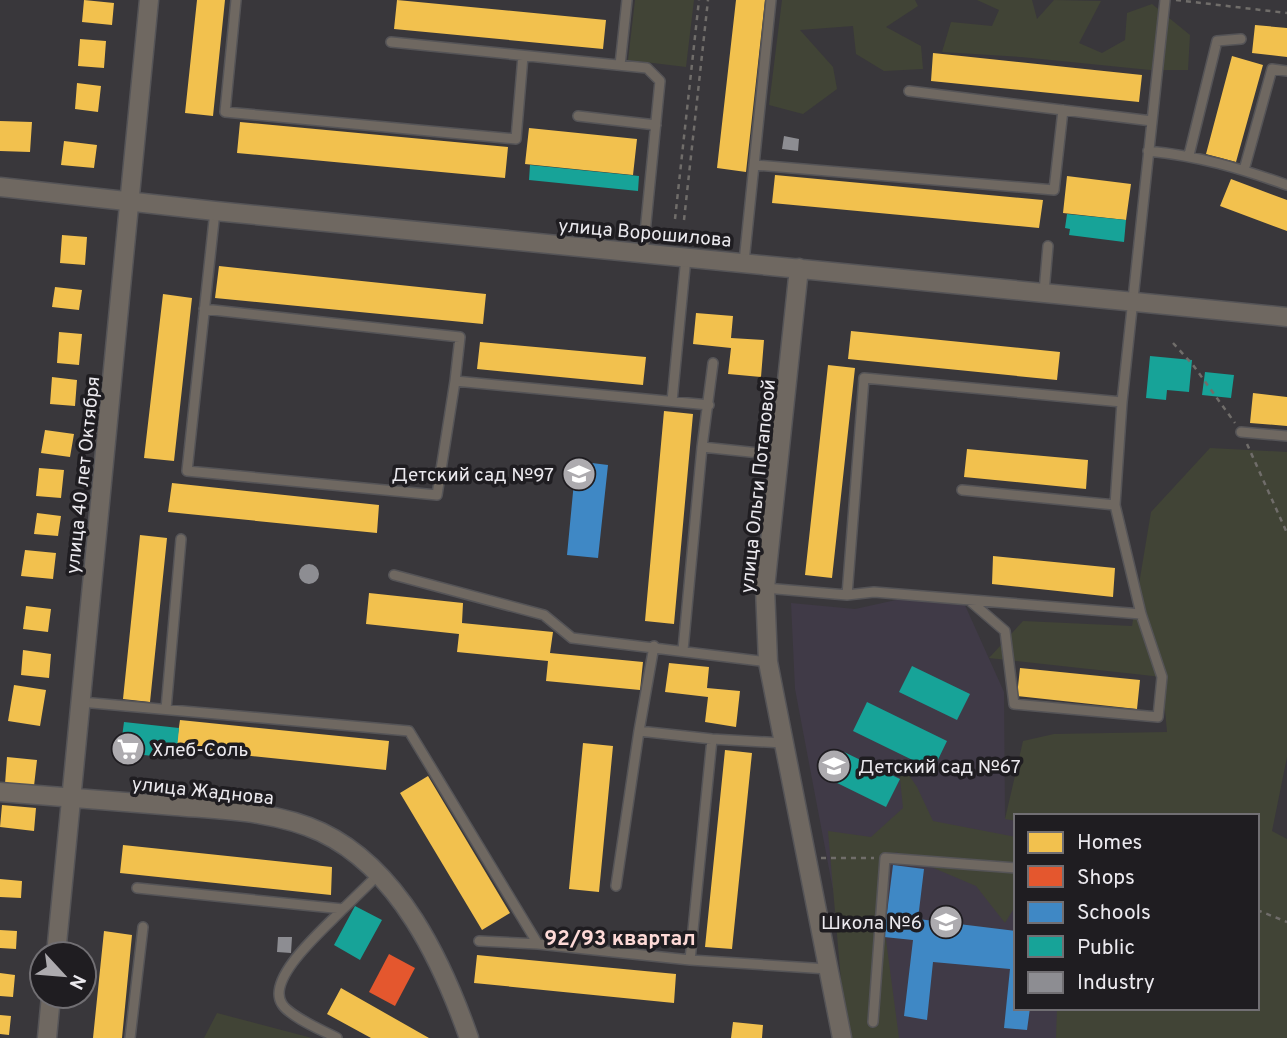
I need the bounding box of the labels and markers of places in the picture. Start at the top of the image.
school or university icon: Детский сад №97 [560,455,598,493]
place label: Детский сад №97 [392,464,554,488]
supermarket icon: Хлеб-Соль [109,730,147,768]
place label: Хлеб-Соль [152,739,248,763]
school or university icon: Детский сад №67 [815,747,853,785]
place label: Детский сад №67 [858,756,1021,780]
school or university icon: Школа №6 [927,903,965,941]
place label: Школа №6 [821,912,922,936]

